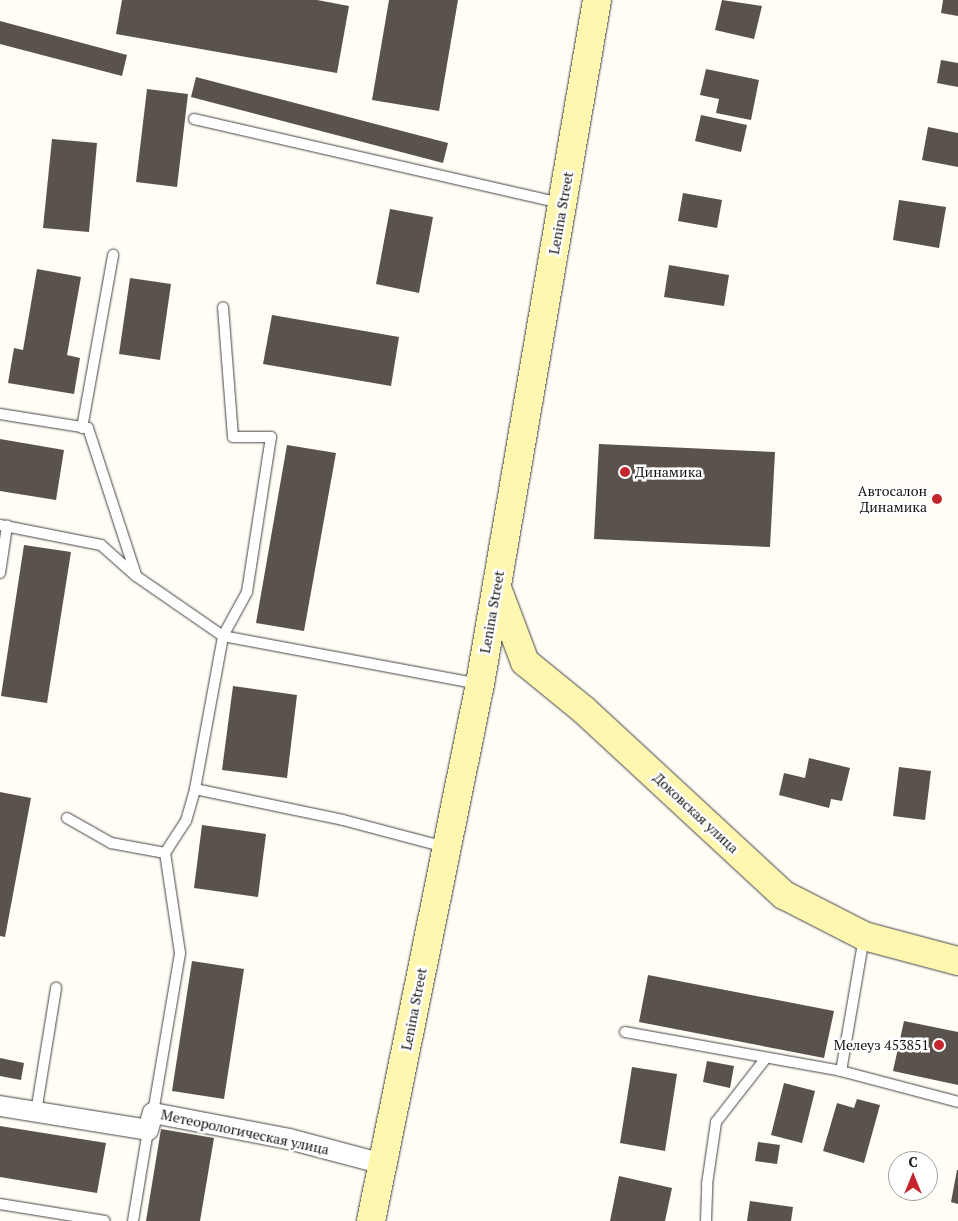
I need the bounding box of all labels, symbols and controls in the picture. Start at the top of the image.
street label: Lenina Street [545,170,577,256]
place label: Динамика [635,464,702,480]
marker: Динамика [619,466,631,478]
place label: Автосалон Динамика [858,483,927,516]
marker: Автосалон Динамика [931,493,943,505]
street label: Lenina Street [476,569,508,655]
street label: Доковская улица [650,769,742,857]
street label: Lenina Street [398,966,430,1052]
place label: Мелеуз 453851 [834,1037,929,1053]
marker: Мелеуз 453851 [933,1039,945,1051]
street label: Метеорологическая улица [159,1106,331,1158]
north arrow [888,1151,938,1201]
text: С [908,1152,918,1171]

